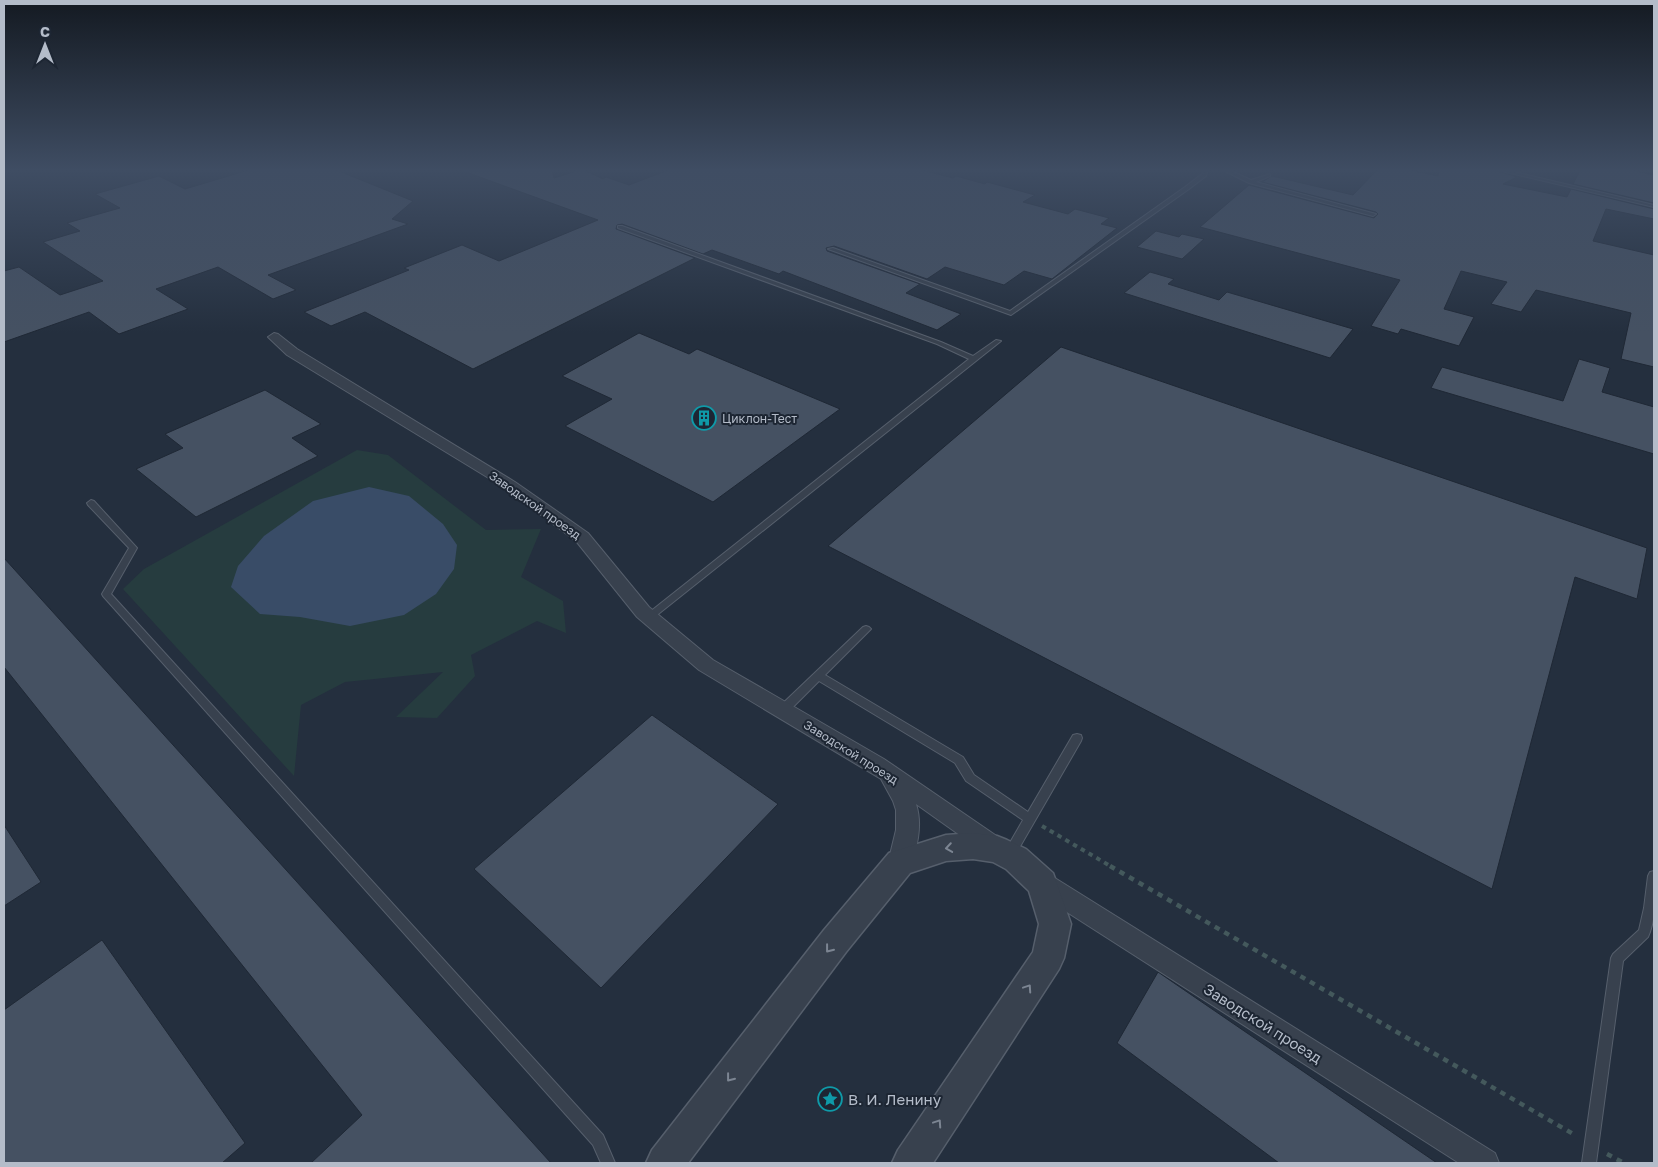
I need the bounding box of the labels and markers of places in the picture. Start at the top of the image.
building icon: Циклон-Тест [691,405,717,431]
place label: Циклон-Тест [722,411,797,426]
place icon: В. И. Ленину [817,1086,843,1112]
place label: В. И. Ленину [848,1090,942,1108]

